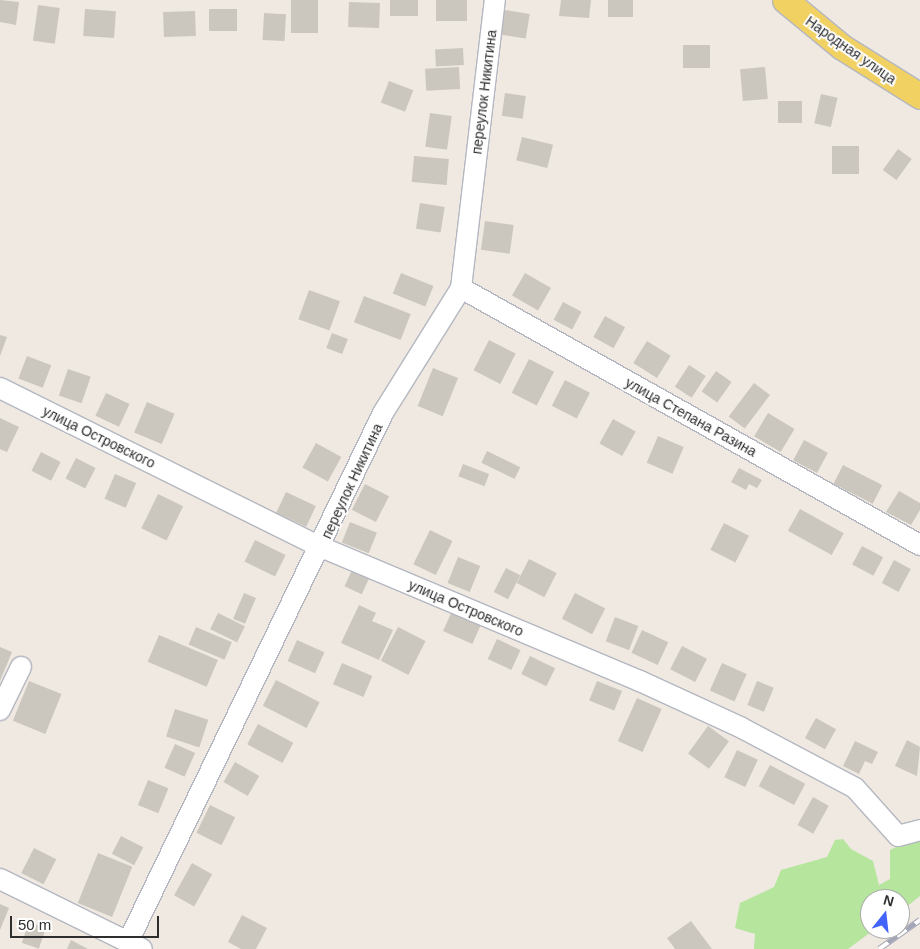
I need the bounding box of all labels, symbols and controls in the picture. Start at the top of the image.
street label: Народная улица [802,12,900,88]
street label: переулок Никитина [468,29,500,155]
street label: улица Степана Разина [622,374,760,460]
street label: улица Островского [40,402,158,472]
street label: переулок Никитина [318,421,386,541]
street label: улица Островского [406,576,526,640]
north arrow [860,889,910,939]
text: N [882,891,896,910]
scale bar [12,906,161,938]
text: 50 m [18,916,51,933]

